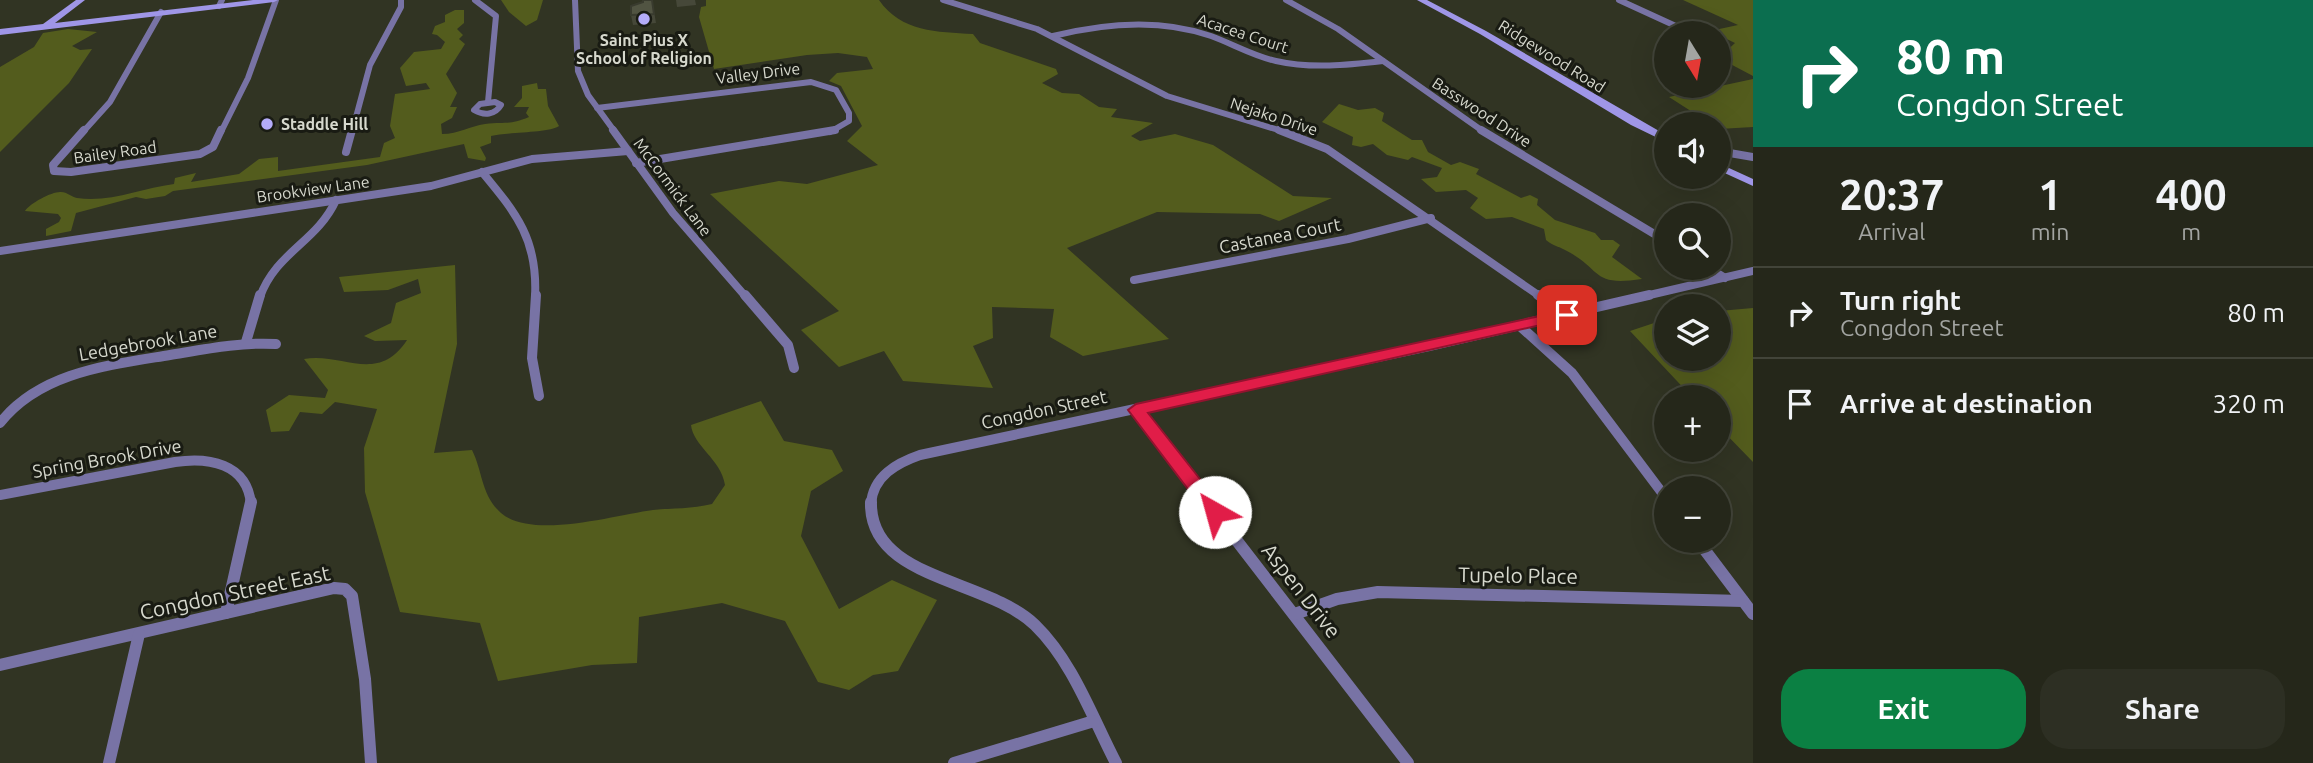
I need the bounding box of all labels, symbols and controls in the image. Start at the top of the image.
street label: Acacea Court [1195,10,1292,56]
marker: Saint Pius X School of Religion [636,11,652,27]
street label: Ridgewood Road [1495,16,1609,96]
north arrow [1654,21,1731,98]
map controls [1654,21,1731,553]
icon: right [1781,28,1872,119]
text: 80 m [1896,28,2005,83]
place label: Saint Pius X School of Religion [576,31,712,67]
street label: Valley Drive [715,59,801,87]
street label: Basswood Drive [1429,73,1535,151]
text: Congdon Street [1896,86,2123,122]
street label: Nejako Drive [1228,93,1320,139]
button: sound [1654,112,1731,189]
place label: Staddle Hill [281,115,368,133]
marker: Staddle Hill [259,116,275,132]
street label: McCormick Lane [630,135,716,239]
street label: Bailey Road [72,137,158,167]
text: 20:37 [1839,171,1944,218]
text: 1 [2038,171,2062,218]
text: 400 [2156,171,2227,218]
street label: Brookview Lane [255,172,371,206]
button: search [1654,203,1731,280]
street label: Castanea Court [1217,213,1342,257]
text: Arrival [1858,219,1925,244]
text: min [2031,219,2069,244]
text: m [2181,219,2201,244]
pin [1537,285,1597,345]
text: Turn right [1840,286,1961,315]
button: layers [1654,294,1731,371]
icon: right [1781,294,1819,332]
icon: arrive [1548,296,1586,334]
text: 80 m [2227,298,2285,327]
text: Congdon Street [1840,315,2003,340]
street label: Ledgebrook Lane [77,320,219,364]
button: + [1654,385,1731,462]
icon: arrive [1781,385,1819,423]
street label: Congdon Street [979,386,1108,432]
text: Arrive at destination [1840,389,2093,418]
text: 320 m [2213,389,2285,418]
street label: Spring Brook Drive [31,435,183,481]
position arrow [1178,475,1252,549]
button: − [1654,476,1731,553]
street label: Aspen Drive [1257,538,1346,642]
street label: Congdon Street East [137,560,332,624]
street label: Tupelo Place [1458,562,1578,588]
button: Exit [1781,669,2026,749]
button: Share [2040,669,2285,749]

